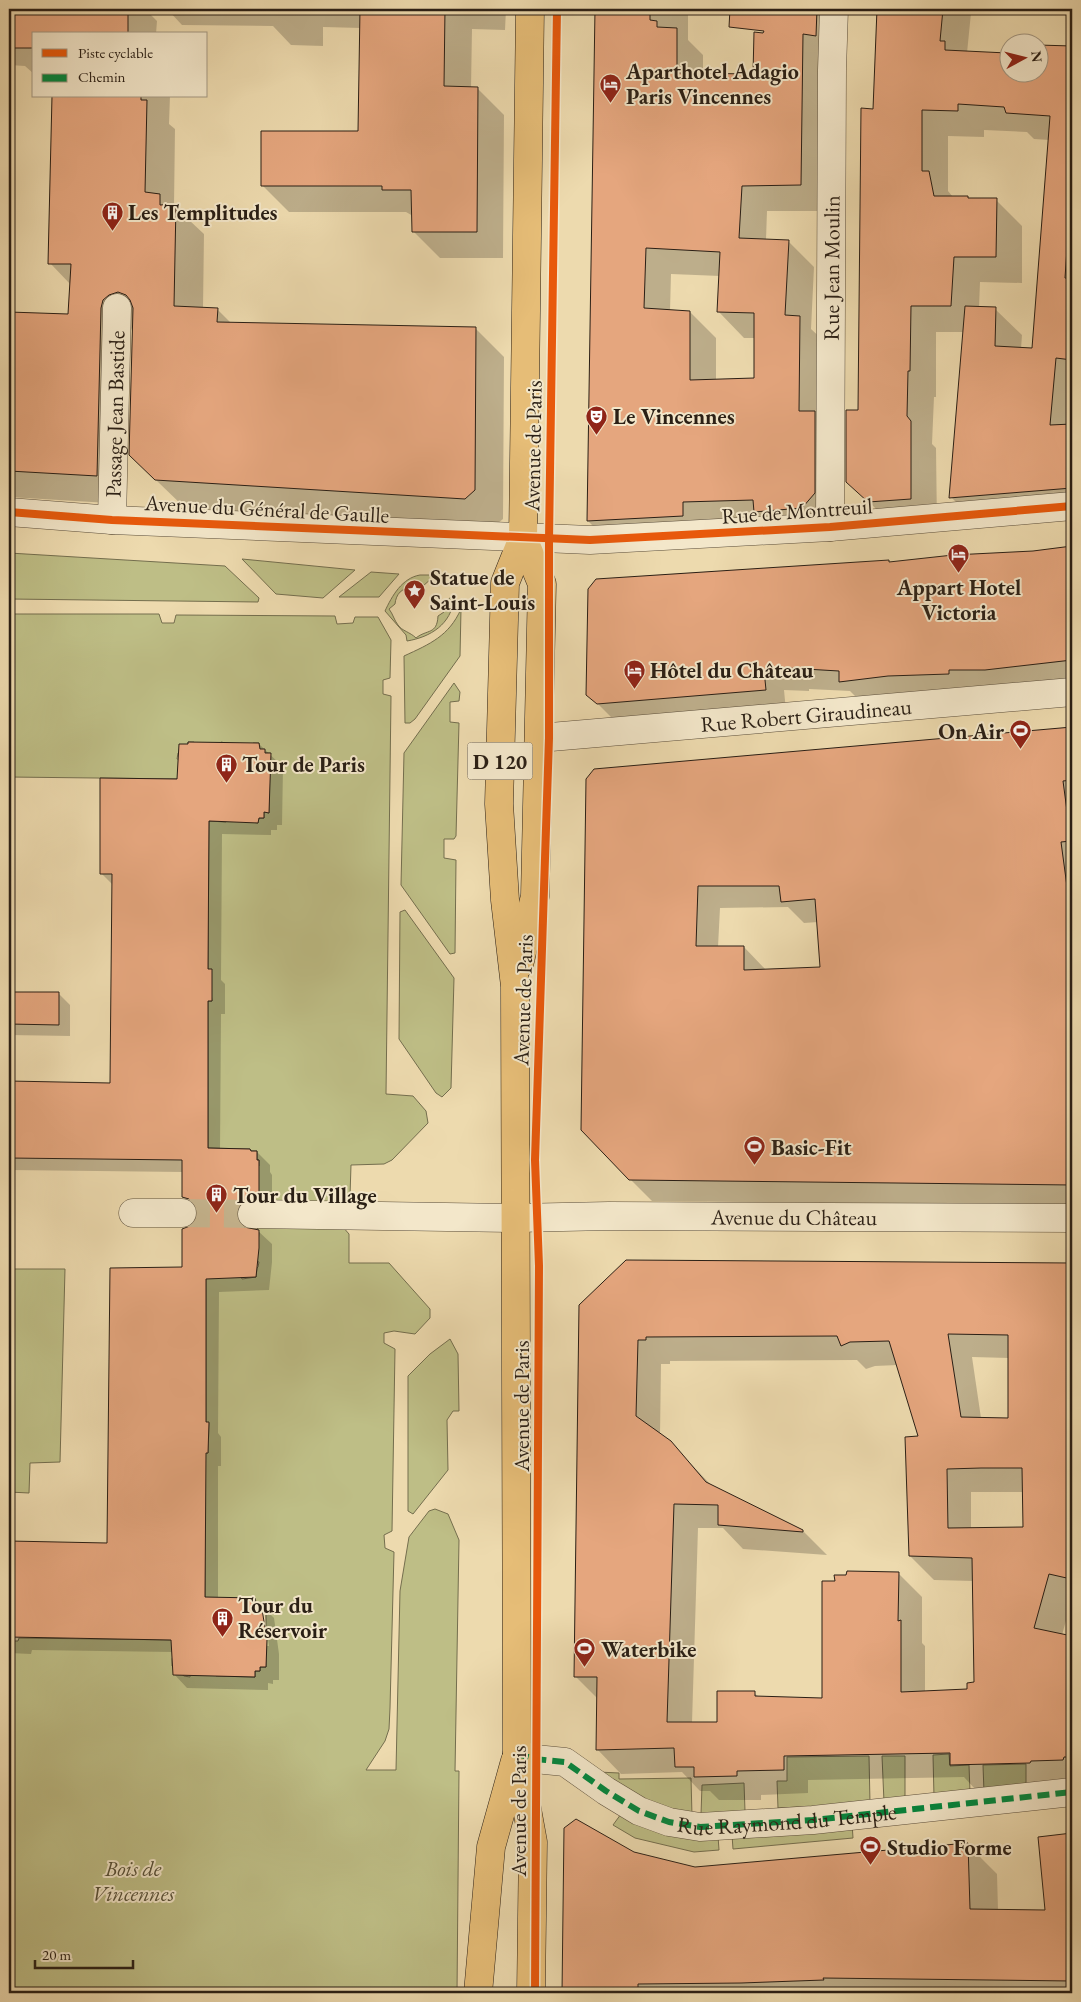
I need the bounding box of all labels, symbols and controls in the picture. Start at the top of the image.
legend [32,32,208,98]
north arrow [998,32,1048,82]
text: Piste cyclable [78,43,153,62]
text: N [1027,50,1047,64]
place label: Aparthotel Adagio Paris Vincennes [625,57,799,111]
text: Chemin [78,67,126,86]
hotel icon: Aparthotel Adagio Paris Vincennes [598,72,622,103]
street label: Rue Jean Moulin [816,195,846,341]
place label: Les Templitudes [128,198,278,227]
building icon: Les Templitudes [100,200,124,231]
street label: Passage Jean Bastide [98,330,131,498]
street label: Avenue de Paris [517,380,549,513]
place label: Le Vincennes [613,402,735,431]
theatre icon: Le Vincennes [585,404,609,435]
street label: Avenue du Général de Gaulle [143,488,390,530]
street label: Rue de Montreuil [720,491,874,531]
hotel icon: Appart Hotel Victoria [947,542,971,573]
place label: Statue de Saint-Louis [430,563,535,617]
place label: Appart Hotel Victoria [896,573,1021,627]
place icon: Statue de Saint-Louis [402,578,426,609]
place label: Hôtel du Château [650,656,813,685]
hotel icon: Hôtel du Château [622,658,646,689]
street label: Rue Robert Giraudineau [699,691,913,739]
place label: On Air [938,717,1005,746]
sports icon: On Air [1008,719,1032,750]
road number: D 120 [468,742,532,779]
place label: Tour de Paris [242,750,365,779]
building icon: Tour de Paris [214,752,238,783]
street label: Avenue de Paris [506,934,540,1067]
place label: Basic-Fit [771,1133,852,1162]
sports icon: Basic-Fit [743,1135,767,1166]
place label: Tour du Village [233,1181,377,1210]
building icon: Tour du Village [205,1183,229,1214]
street label: Avenue du Château [710,1202,878,1232]
street label: Avenue de Paris [507,1340,536,1473]
place label: Tour du Réservoir [238,1591,328,1645]
building icon: Tour du Réservoir [210,1606,234,1637]
place label: Waterbike [601,1635,696,1664]
sports icon: Waterbike [573,1637,597,1668]
street label: Avenue de Paris [504,1745,533,1878]
street label: Rue Raymond du Temple [675,1797,898,1842]
place label: Studio Forme [887,1833,1012,1862]
sports icon: Studio Forme [859,1835,883,1866]
park label: Bois de Vincennes [92,1854,175,1908]
scale bar [35,1937,132,1969]
text: 20 m [42,1945,71,1964]

